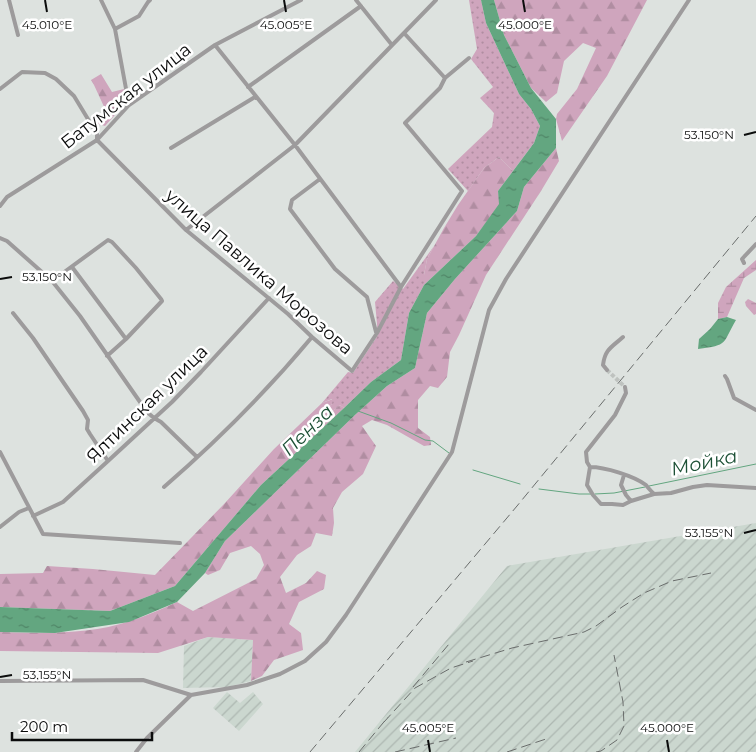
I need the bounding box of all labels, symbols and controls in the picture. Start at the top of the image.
text: 45.010°E [22,17,72,32]
text: 45.005°E [260,17,312,32]
text: 45.000°E [498,17,552,32]
street label: Батумская улица [57,38,195,154]
text: 53.150°N [684,127,734,142]
street label: улица Павлика Морозова [160,184,357,360]
text: 53.150°N [22,269,72,284]
street label: Ялтинская улица [82,340,212,468]
water label: Пенза [277,400,338,461]
water label: Мойка [669,444,739,481]
text: 53.155°N [685,525,733,540]
text: 53.155°N [23,667,71,682]
scale bar [12,710,152,742]
text: 200 m [20,717,68,736]
text: 45.005°E [402,720,454,735]
text: 45.000°E [640,720,694,735]

